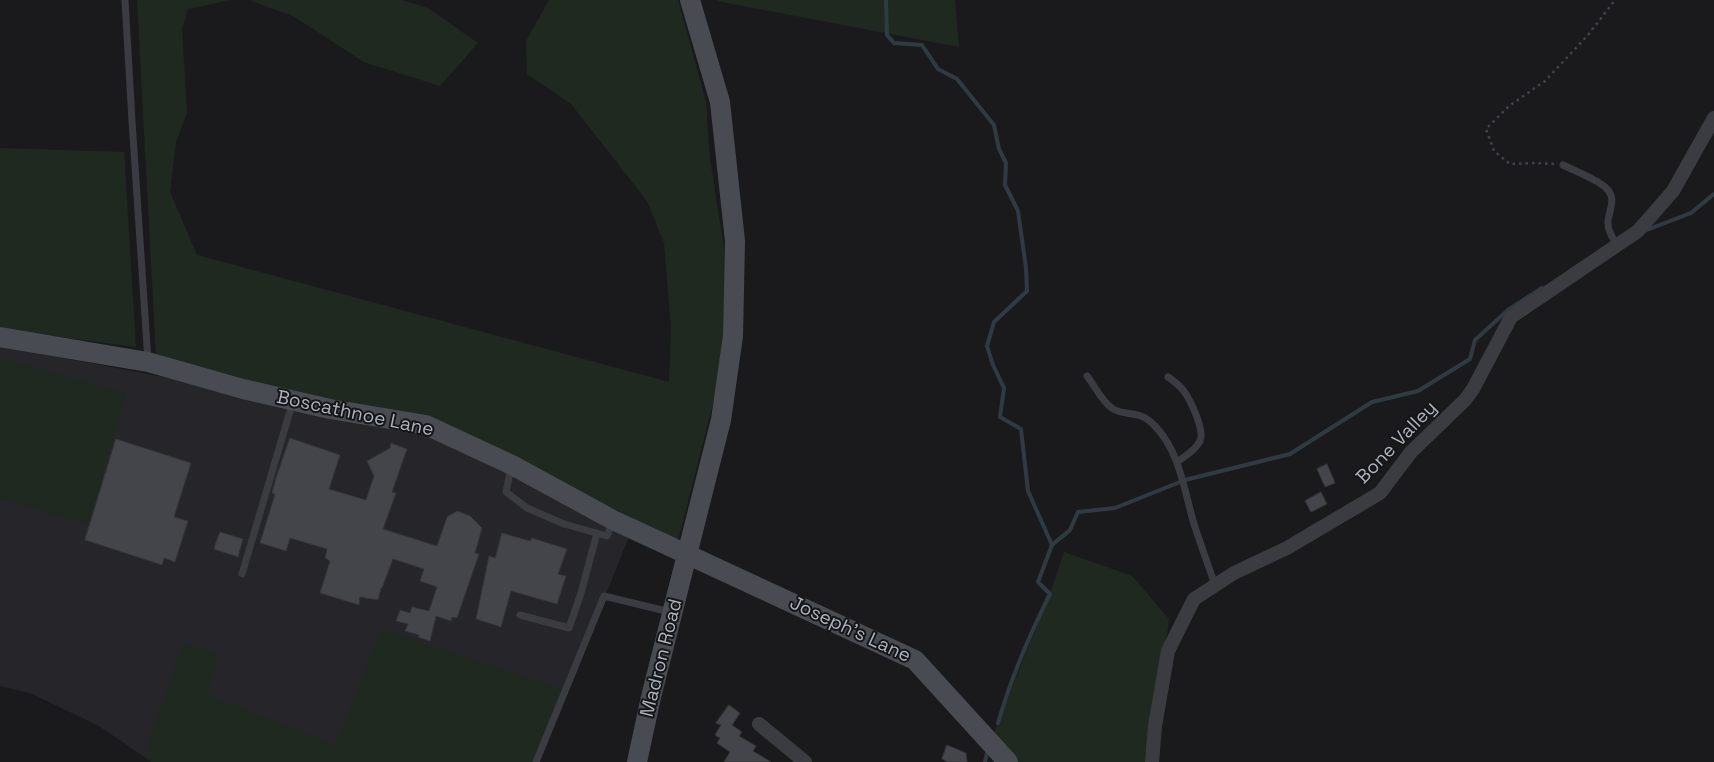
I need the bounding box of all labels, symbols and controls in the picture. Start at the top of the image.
street label: Boscathnoe Lane [274,386,436,442]
street label: Bone Valley [1352,397,1442,489]
street label: Joseph's Lane [786,592,914,668]
street label: Madron Road [636,597,688,719]

